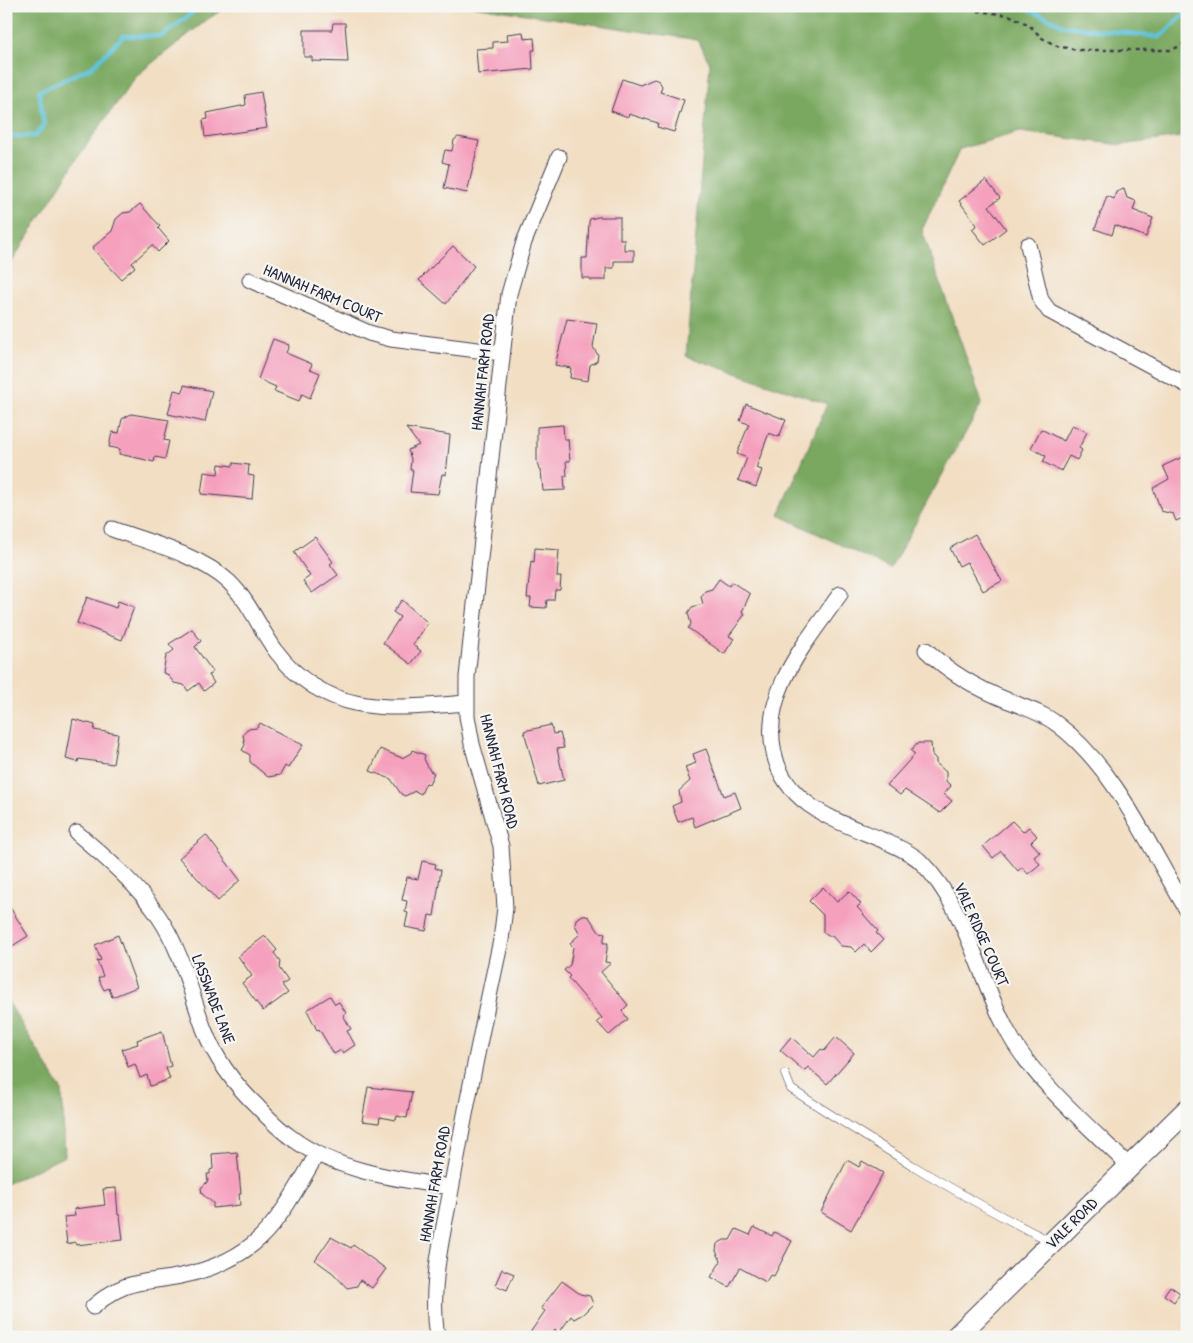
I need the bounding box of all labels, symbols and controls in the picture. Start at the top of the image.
street label: HANNAH FARM COURT [260,258,386,328]
street label: HANNAH FARM ROAD [465,312,499,431]
street label: HANNAH FARM ROAD [475,712,525,831]
street label: VALE RIDGE COURT [949,878,1015,990]
street label: LASSWADE LANE [187,951,241,1047]
street label: HANNAH FARM ROAD [413,1124,455,1244]
street label: VALE ROAD [1040,1192,1102,1254]

